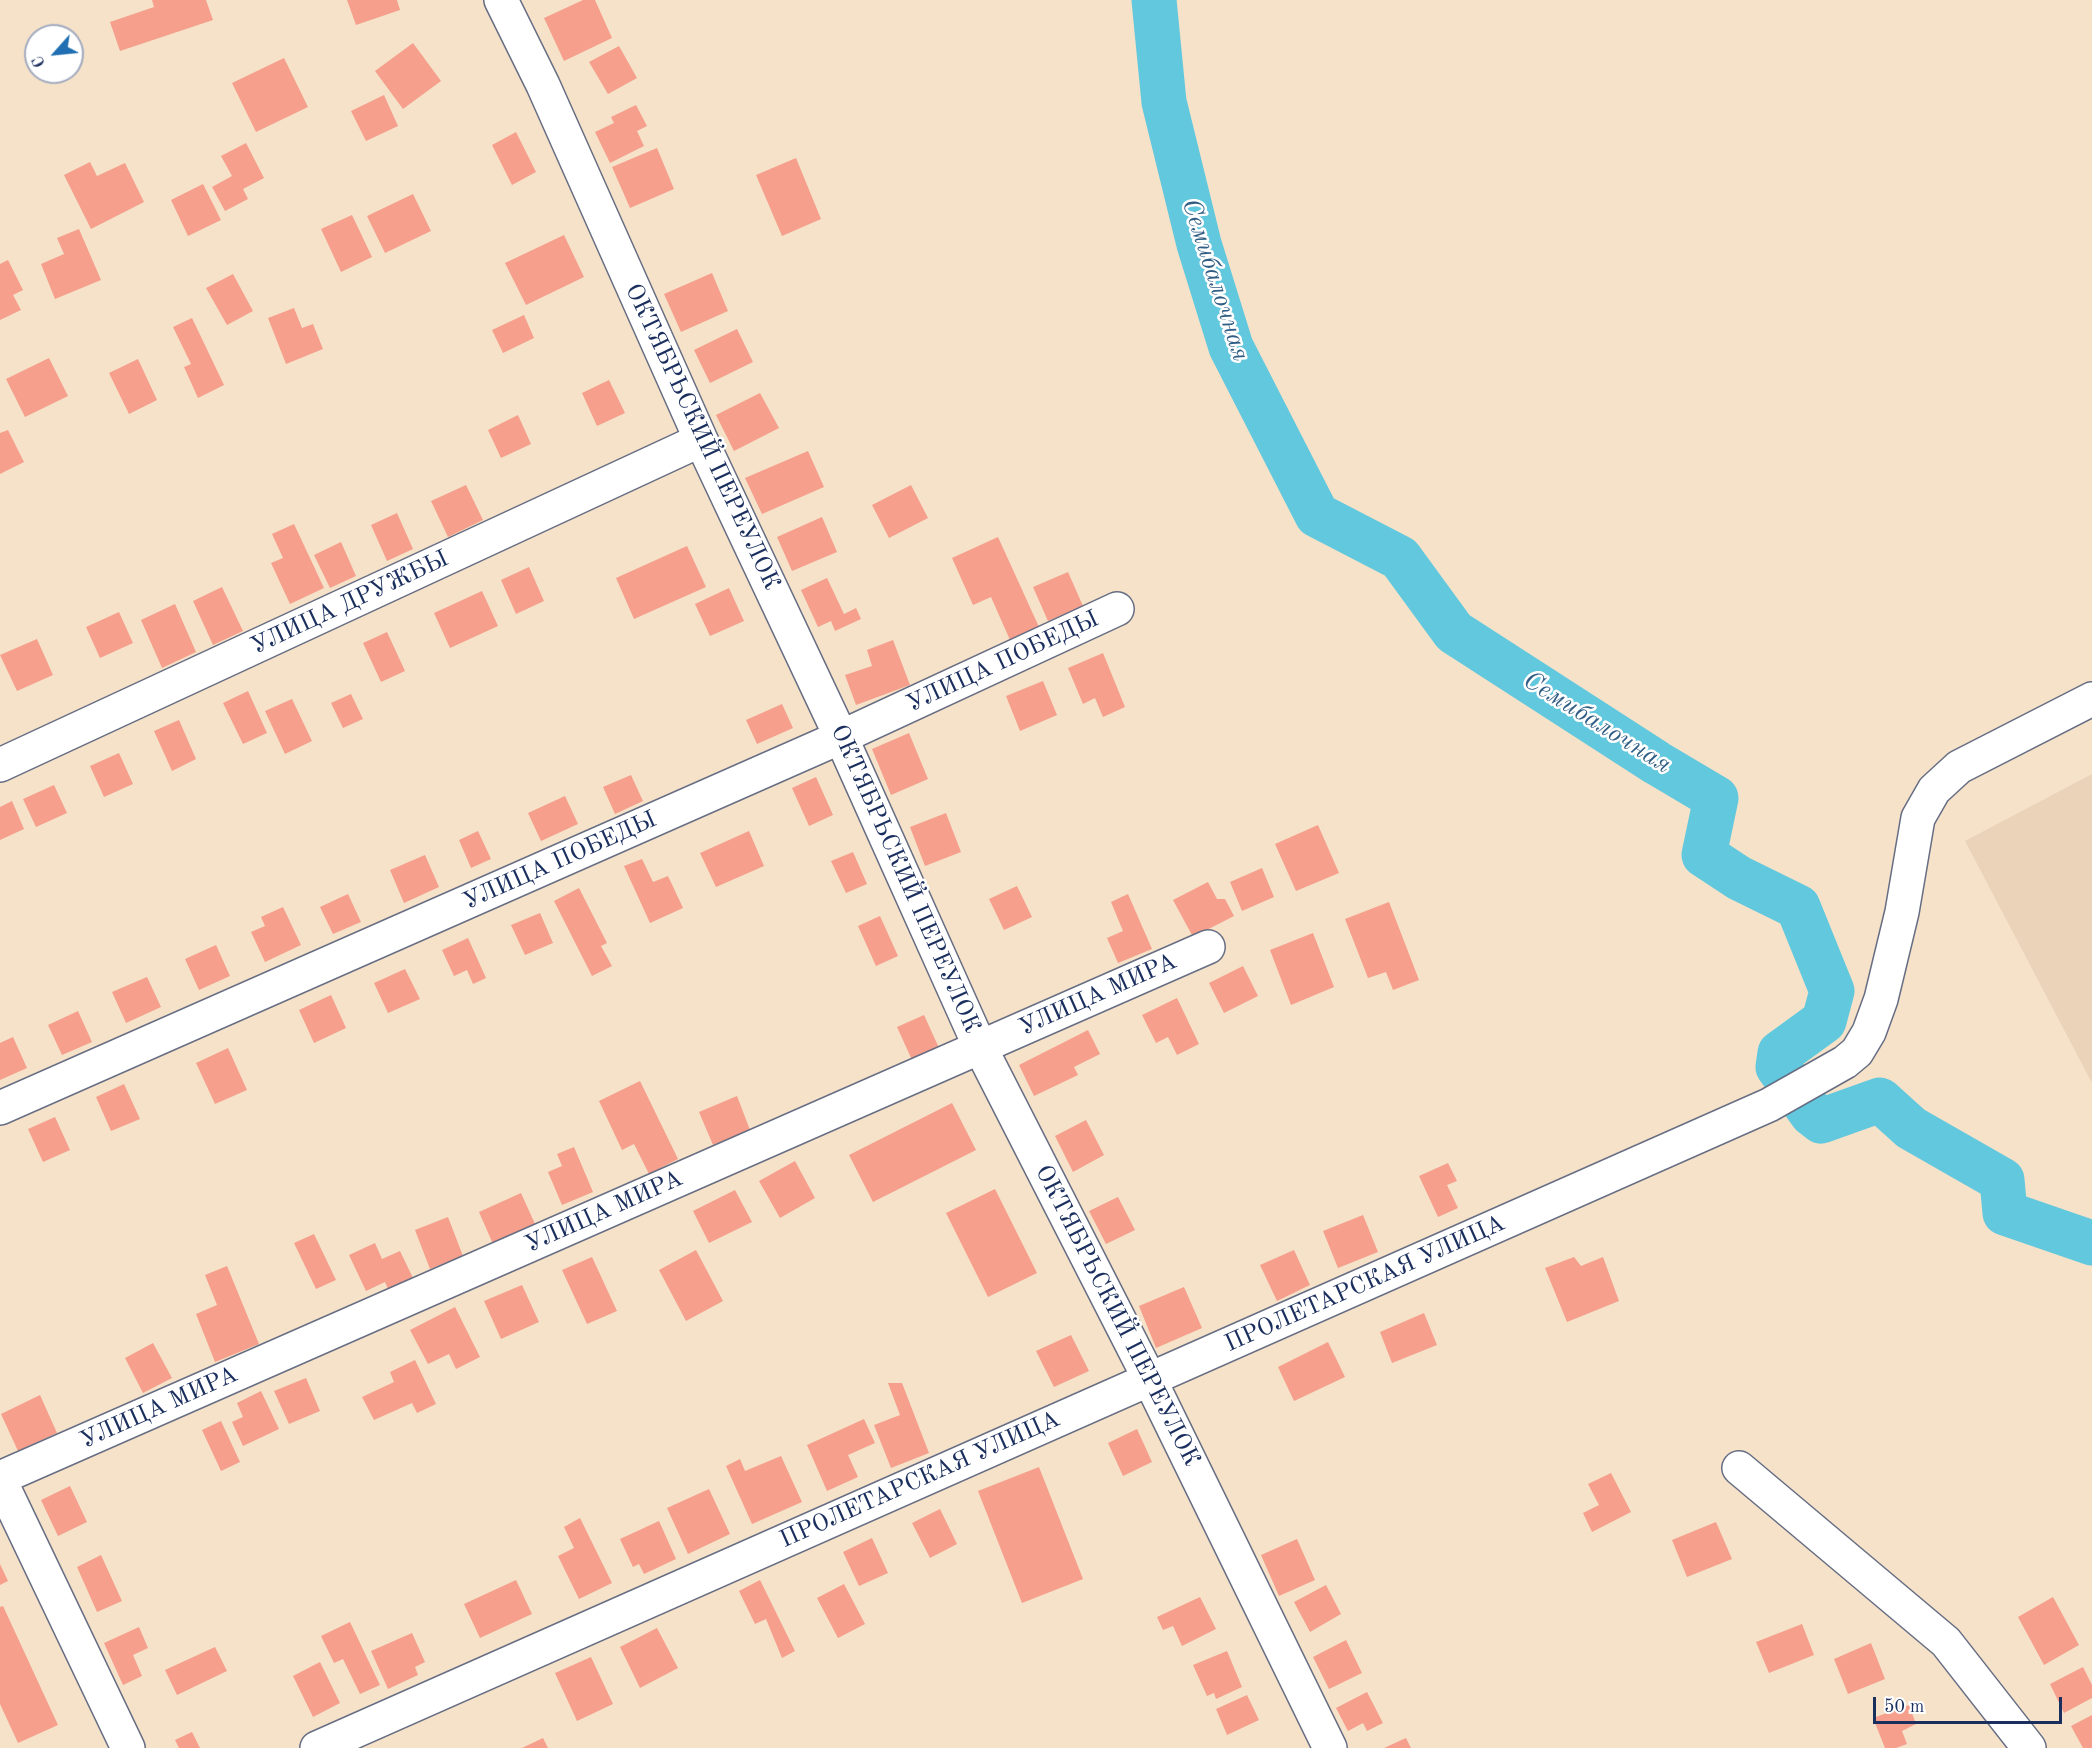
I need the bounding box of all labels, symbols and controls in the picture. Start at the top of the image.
north arrow [24,24,84,84]
text: С [30,53,49,70]
water label: Семибалочная [1174,195,1256,365]
street label: ОКТЯБРЬСКИЙ ПЕРЕУЛОК [618,279,786,595]
street label: УЛИЦА ДРУЖБЫ [247,545,453,661]
street label: УЛИЦА ПОБЕДЫ [902,605,1104,719]
water label: Семибалочная [1517,665,1677,781]
street label: ОКТЯБРЬСКИЙ ПЕРЕУЛОК [824,720,986,1038]
street label: УЛИЦА ПОБЕДЫ [459,805,661,917]
street label: УЛИЦА МИРА [1015,947,1181,1043]
street label: ОКТЯБРЬСКИЙ ПЕРЕУЛОК [1028,1160,1206,1472]
street label: УЛИЦА МИРА [521,1164,687,1260]
street label: ПРОЛЕТАРСКАЯ УЛИЦА [1220,1209,1510,1359]
street label: УЛИЦА МИРА [76,1360,242,1456]
street label: ПРОЛЕТАРСКАЯ УЛИЦА [775,1405,1065,1555]
scale bar [1876,1685,2065,1723]
text: 50 m [1884,1698,1924,1716]

